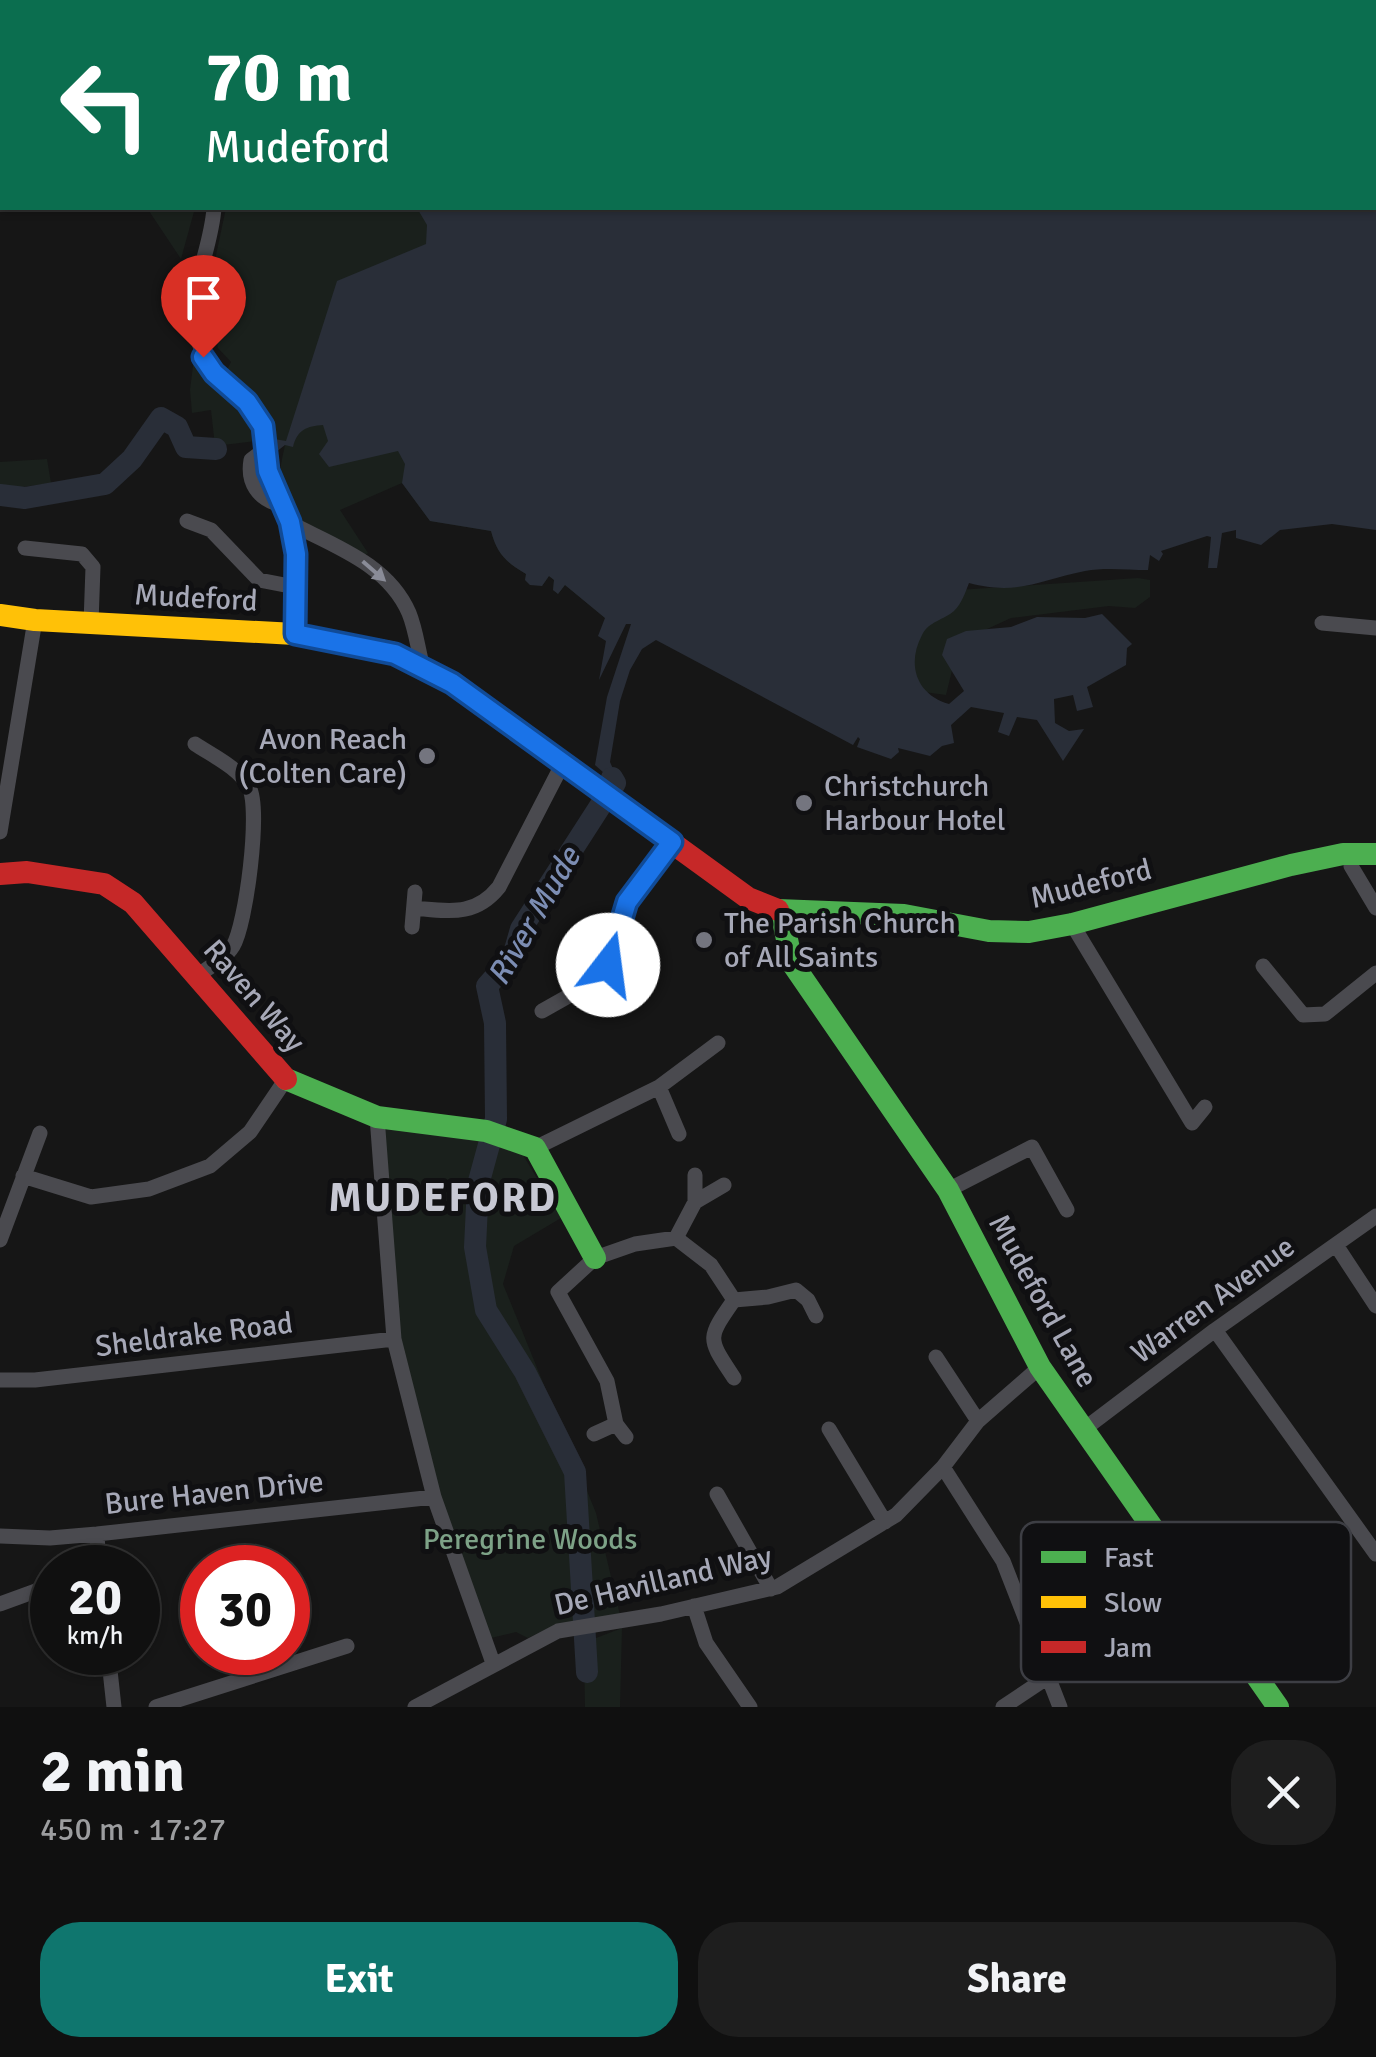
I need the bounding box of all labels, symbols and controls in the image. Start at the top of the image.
text: 70 m [205,34,353,120]
icon: left [40,40,170,170]
text: Mudeford [205,120,390,175]
pin [161,255,246,358]
icon: arrive [176,270,231,325]
one-way arrow [361,559,386,581]
street label: Mudeford [133,576,259,620]
place label: Avon Reach (Colten Care) [238,721,407,792]
marker: Avon Reach (Colten Care) [416,745,438,767]
place label: Christchurch Harbour Hotel [824,768,1006,839]
marker: Christchurch Harbour Hotel [793,792,815,814]
water label: River Mude [479,838,590,992]
street label: Mudeford [1027,851,1155,917]
place label: The Parish Church of All Saints [724,905,956,976]
position arrow [556,913,660,1017]
marker: The Parish Church of All Saints [693,929,715,951]
street label: Raven Way [195,932,313,1060]
district label: MUDEFORD [329,1173,557,1223]
street label: Mudeford Lane [980,1208,1106,1394]
street label: Warren Avenue [1124,1228,1302,1372]
street label: Sheldrake Road [93,1305,295,1365]
street label: Bure Haven Drive [103,1463,325,1523]
park label: Peregrine Woods [423,1521,637,1558]
legend [1021,1522,1351,1682]
street label: De Havilland Way [551,1538,775,1624]
text: Fast [1104,1541,1154,1575]
speed limit sign: 30 [180,1545,310,1675]
text: 20 [68,1567,122,1629]
text: Slow [1104,1586,1162,1620]
text: km/h [67,1620,123,1651]
text: Jam [1104,1631,1152,1665]
text: 2 min [40,1735,185,1809]
button: close [1231,1740,1336,1845]
text: 450 m · 17:27 [40,1810,226,1849]
button: Exit [40,1922,678,2037]
button: Share [698,1922,1336,2037]

